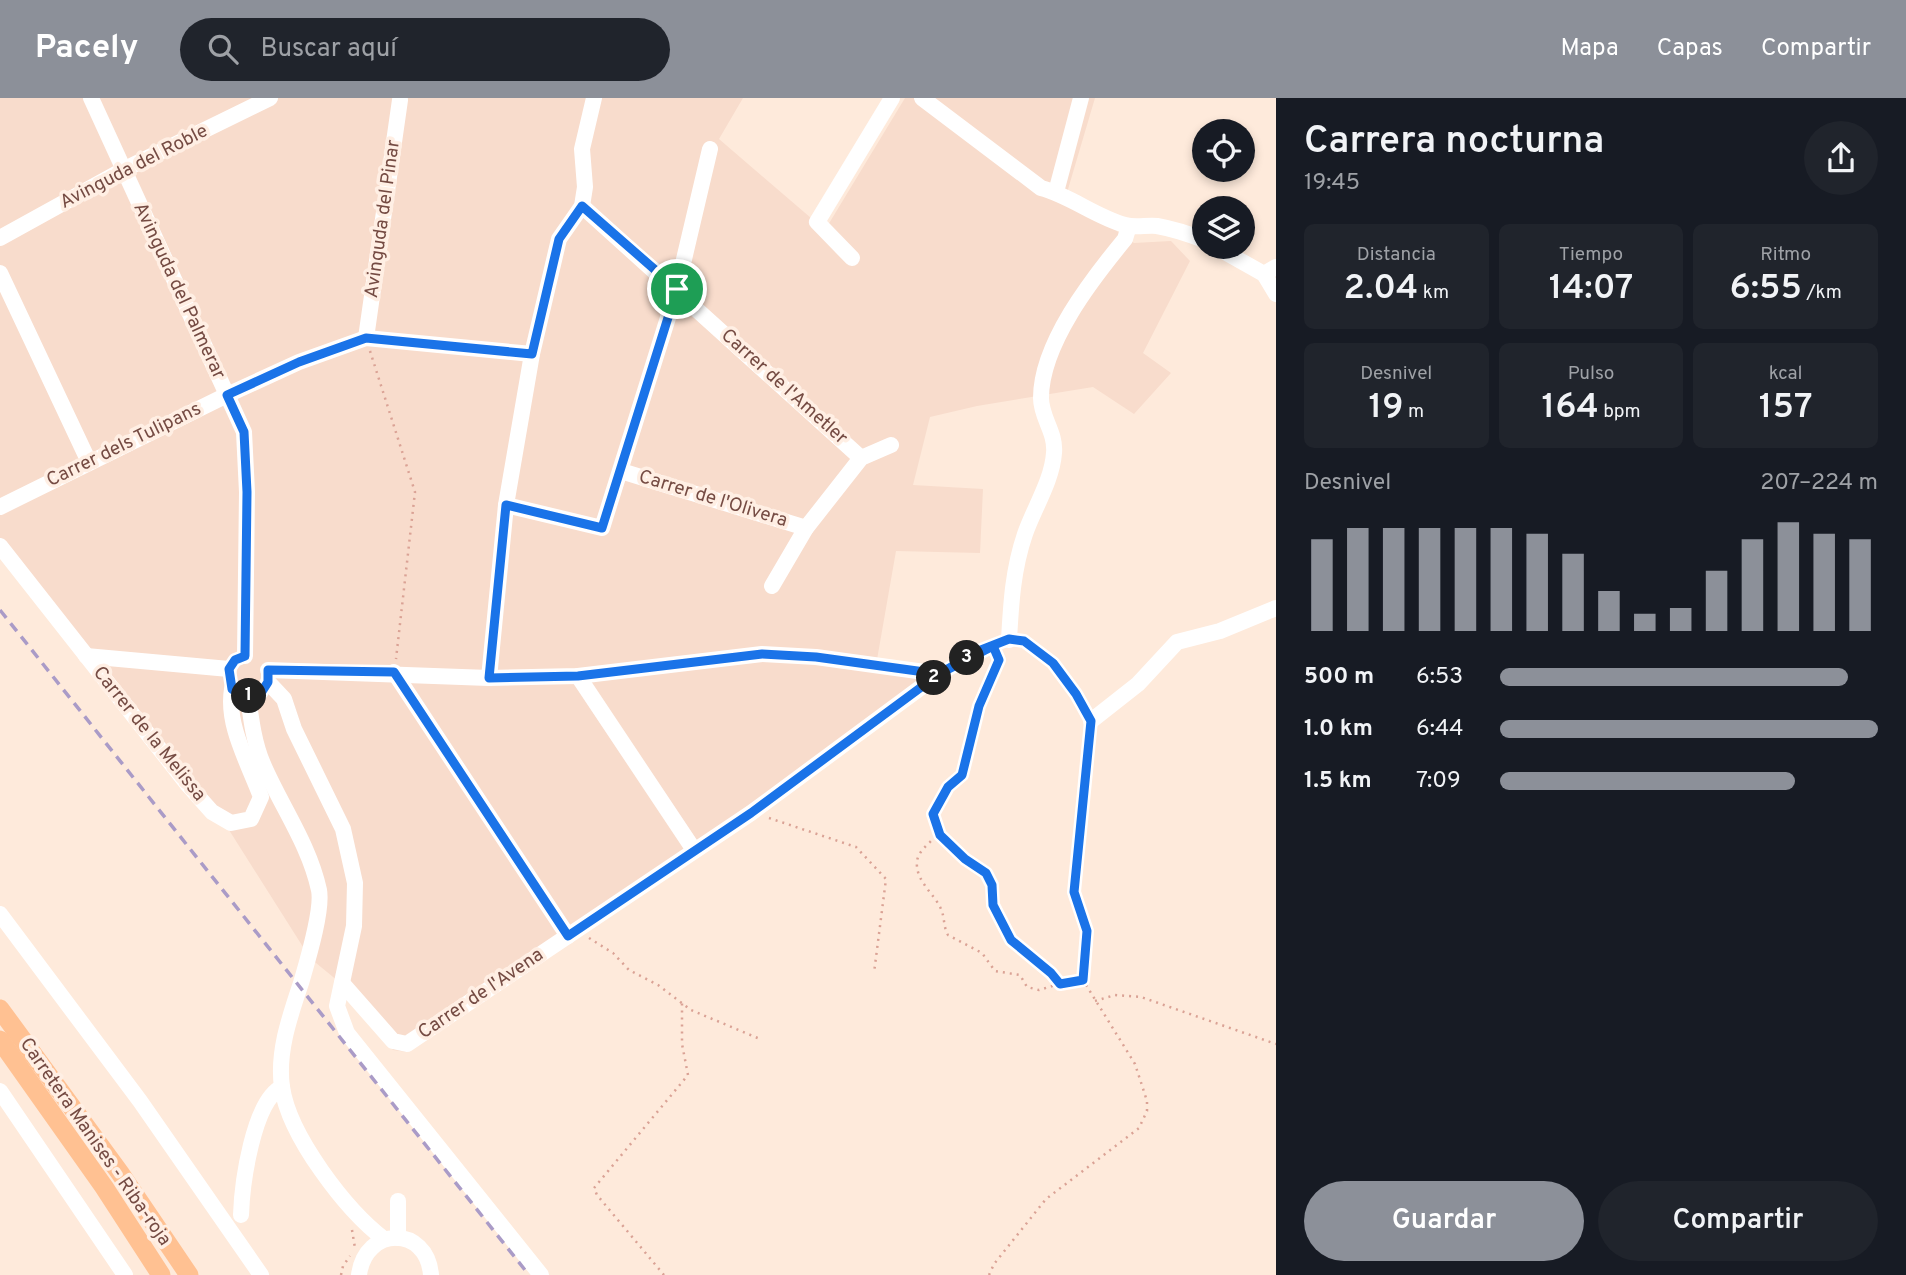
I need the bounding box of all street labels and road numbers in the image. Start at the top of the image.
street label: Avinguda del Roble [56,119,212,215]
street label: Avinguda del Pinar [360,138,406,300]
street label: Avinguda del Palmerar [127,199,231,384]
street label: Carrer de l'Ametler [716,324,853,451]
street label: Carrer dels Tulipans [43,397,205,493]
street label: Carrer de l'Olivera [636,465,790,533]
street label: Carrer de la Melissa [87,662,211,806]
street label: Carrer de l'Avena [414,943,548,1045]
street label: Carretera Manises - Riba-roja [14,1033,176,1251]

